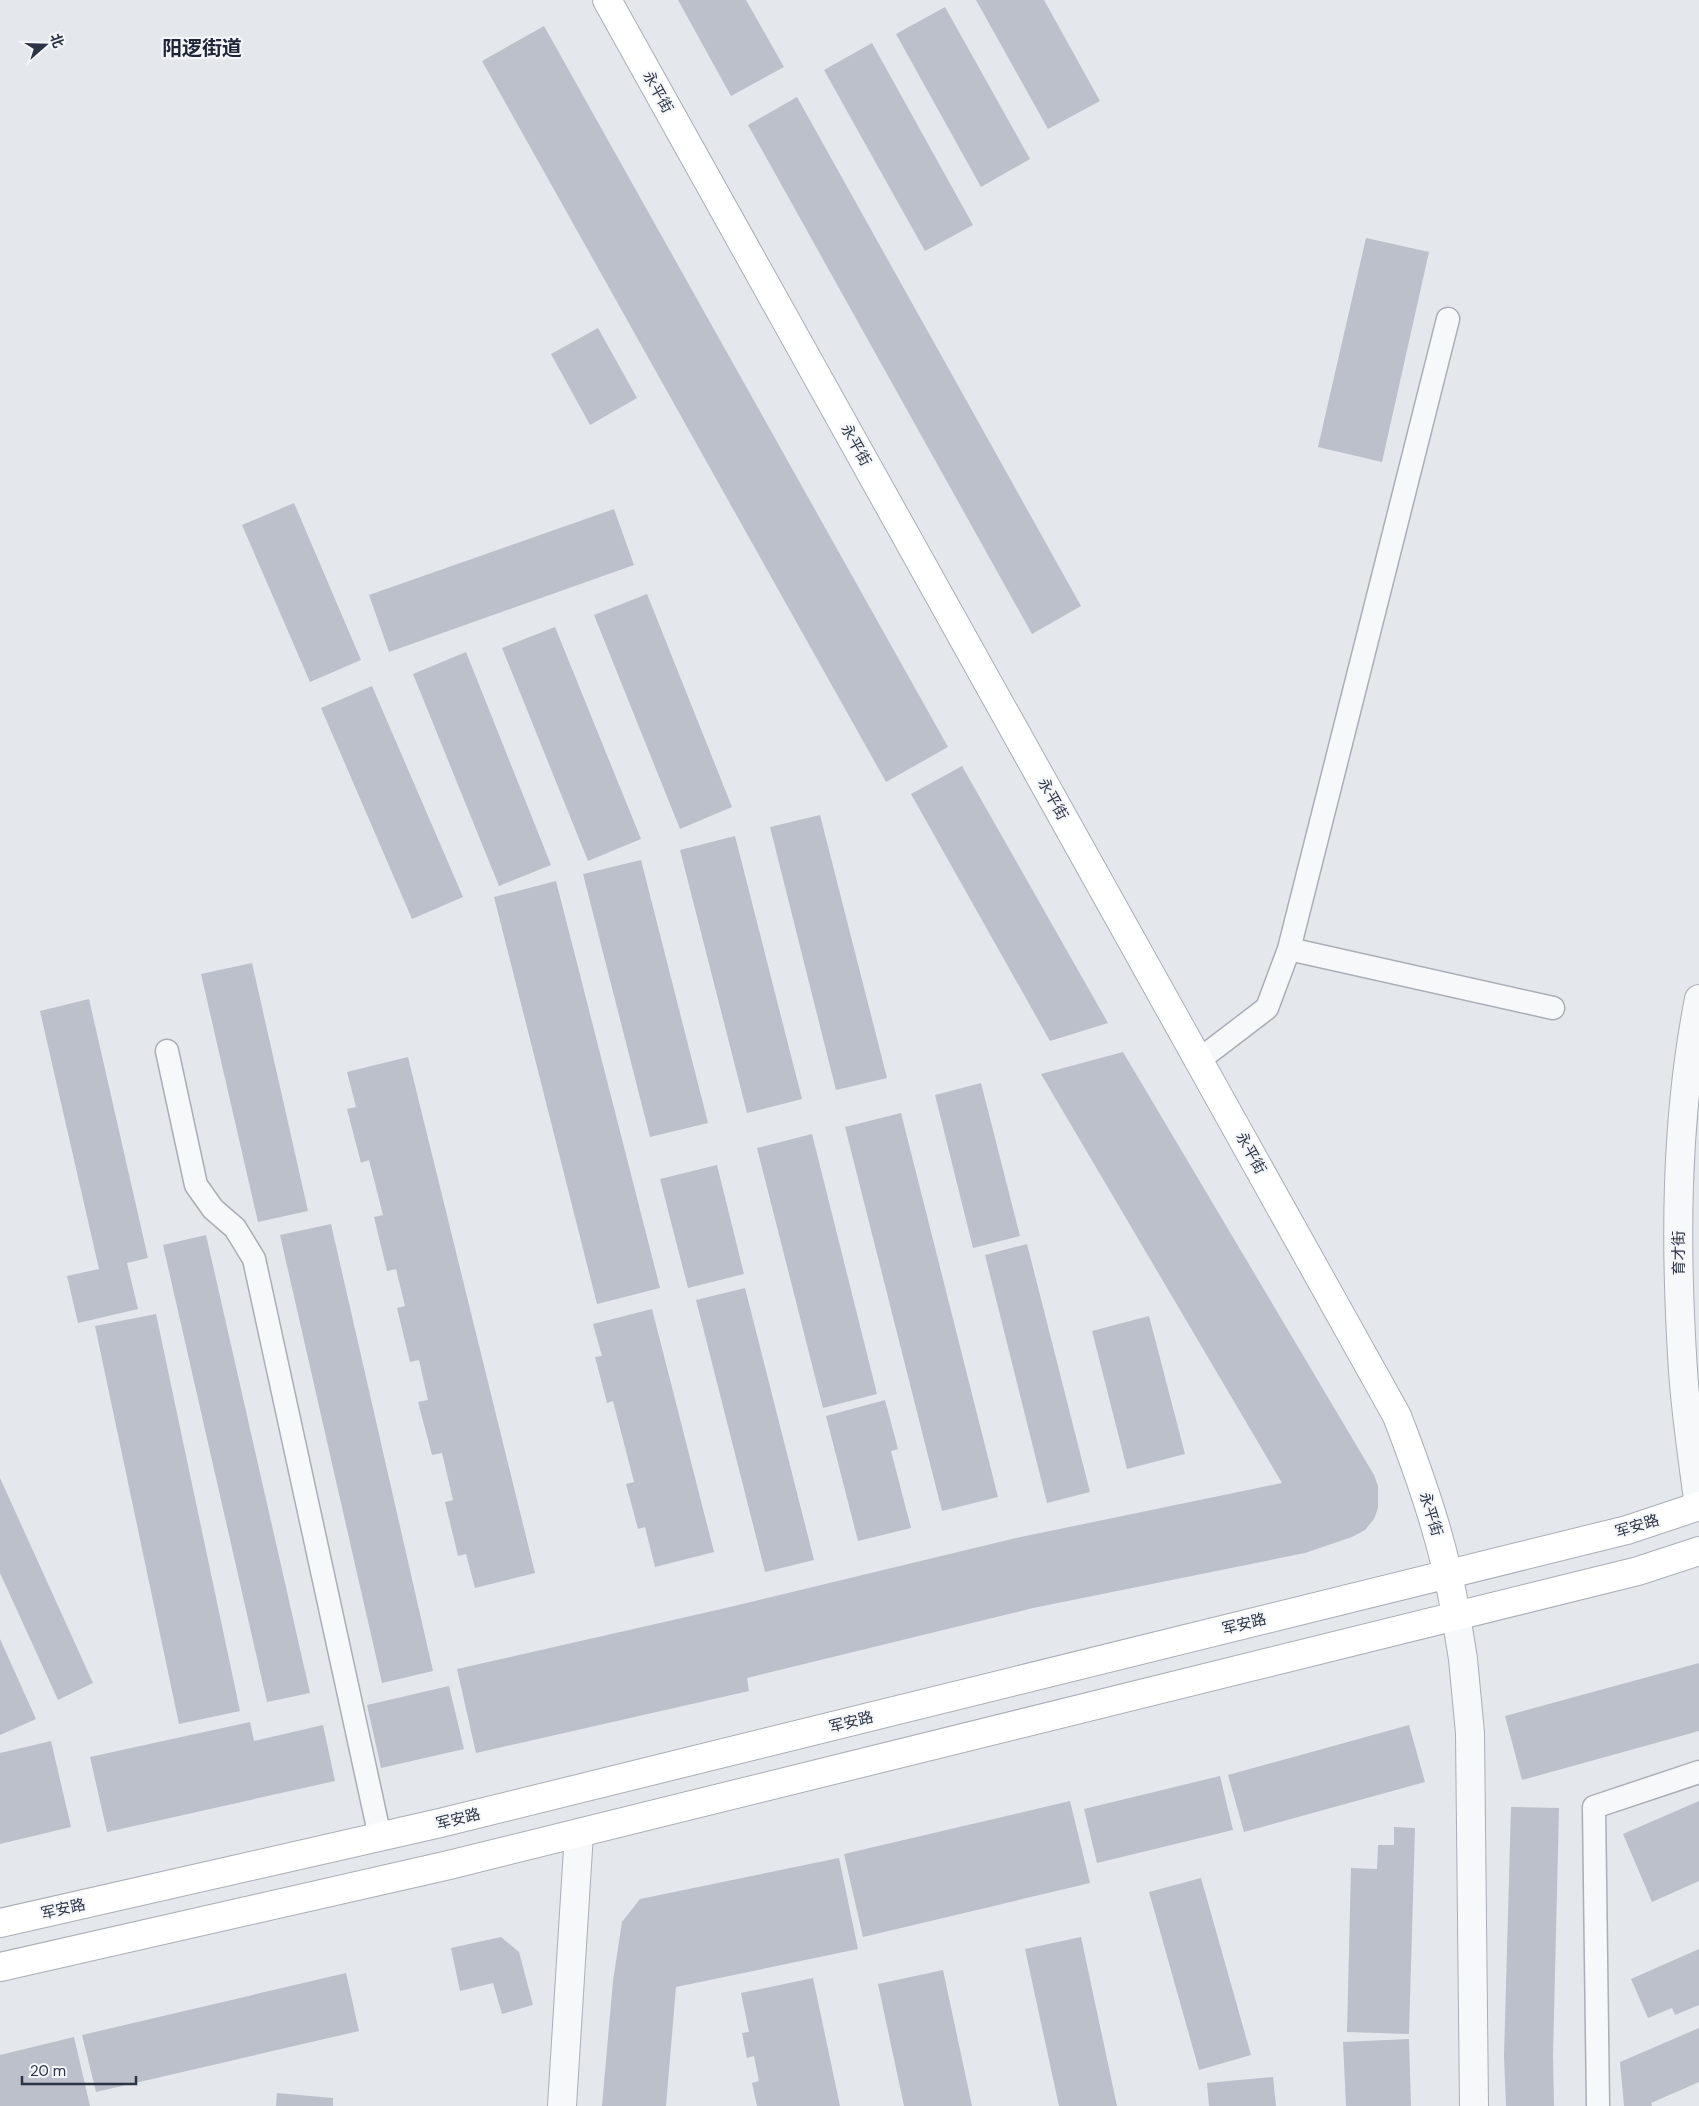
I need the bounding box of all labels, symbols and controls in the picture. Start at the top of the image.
north arrow [20,20,70,70]
text: 北 [46,31,68,50]
district label: 阳逻街道 [162,35,242,61]
street label: 永平街 [638,67,678,117]
street label: 永平街 [836,420,876,470]
street label: 永平街 [1033,774,1073,824]
street label: 永平街 [1231,1128,1271,1178]
street label: 育才街 [1669,1230,1689,1276]
street label: 永平街 [1415,1490,1447,1538]
street label: 军安路 [1613,1510,1661,1542]
street label: 军安路 [1220,1609,1268,1639]
street label: 军安路 [827,1707,875,1737]
street label: 军安路 [434,1804,482,1834]
street label: 军安路 [39,1894,87,1924]
scale bar [22,2054,136,2086]
text: 20 m [30,2061,66,2081]

